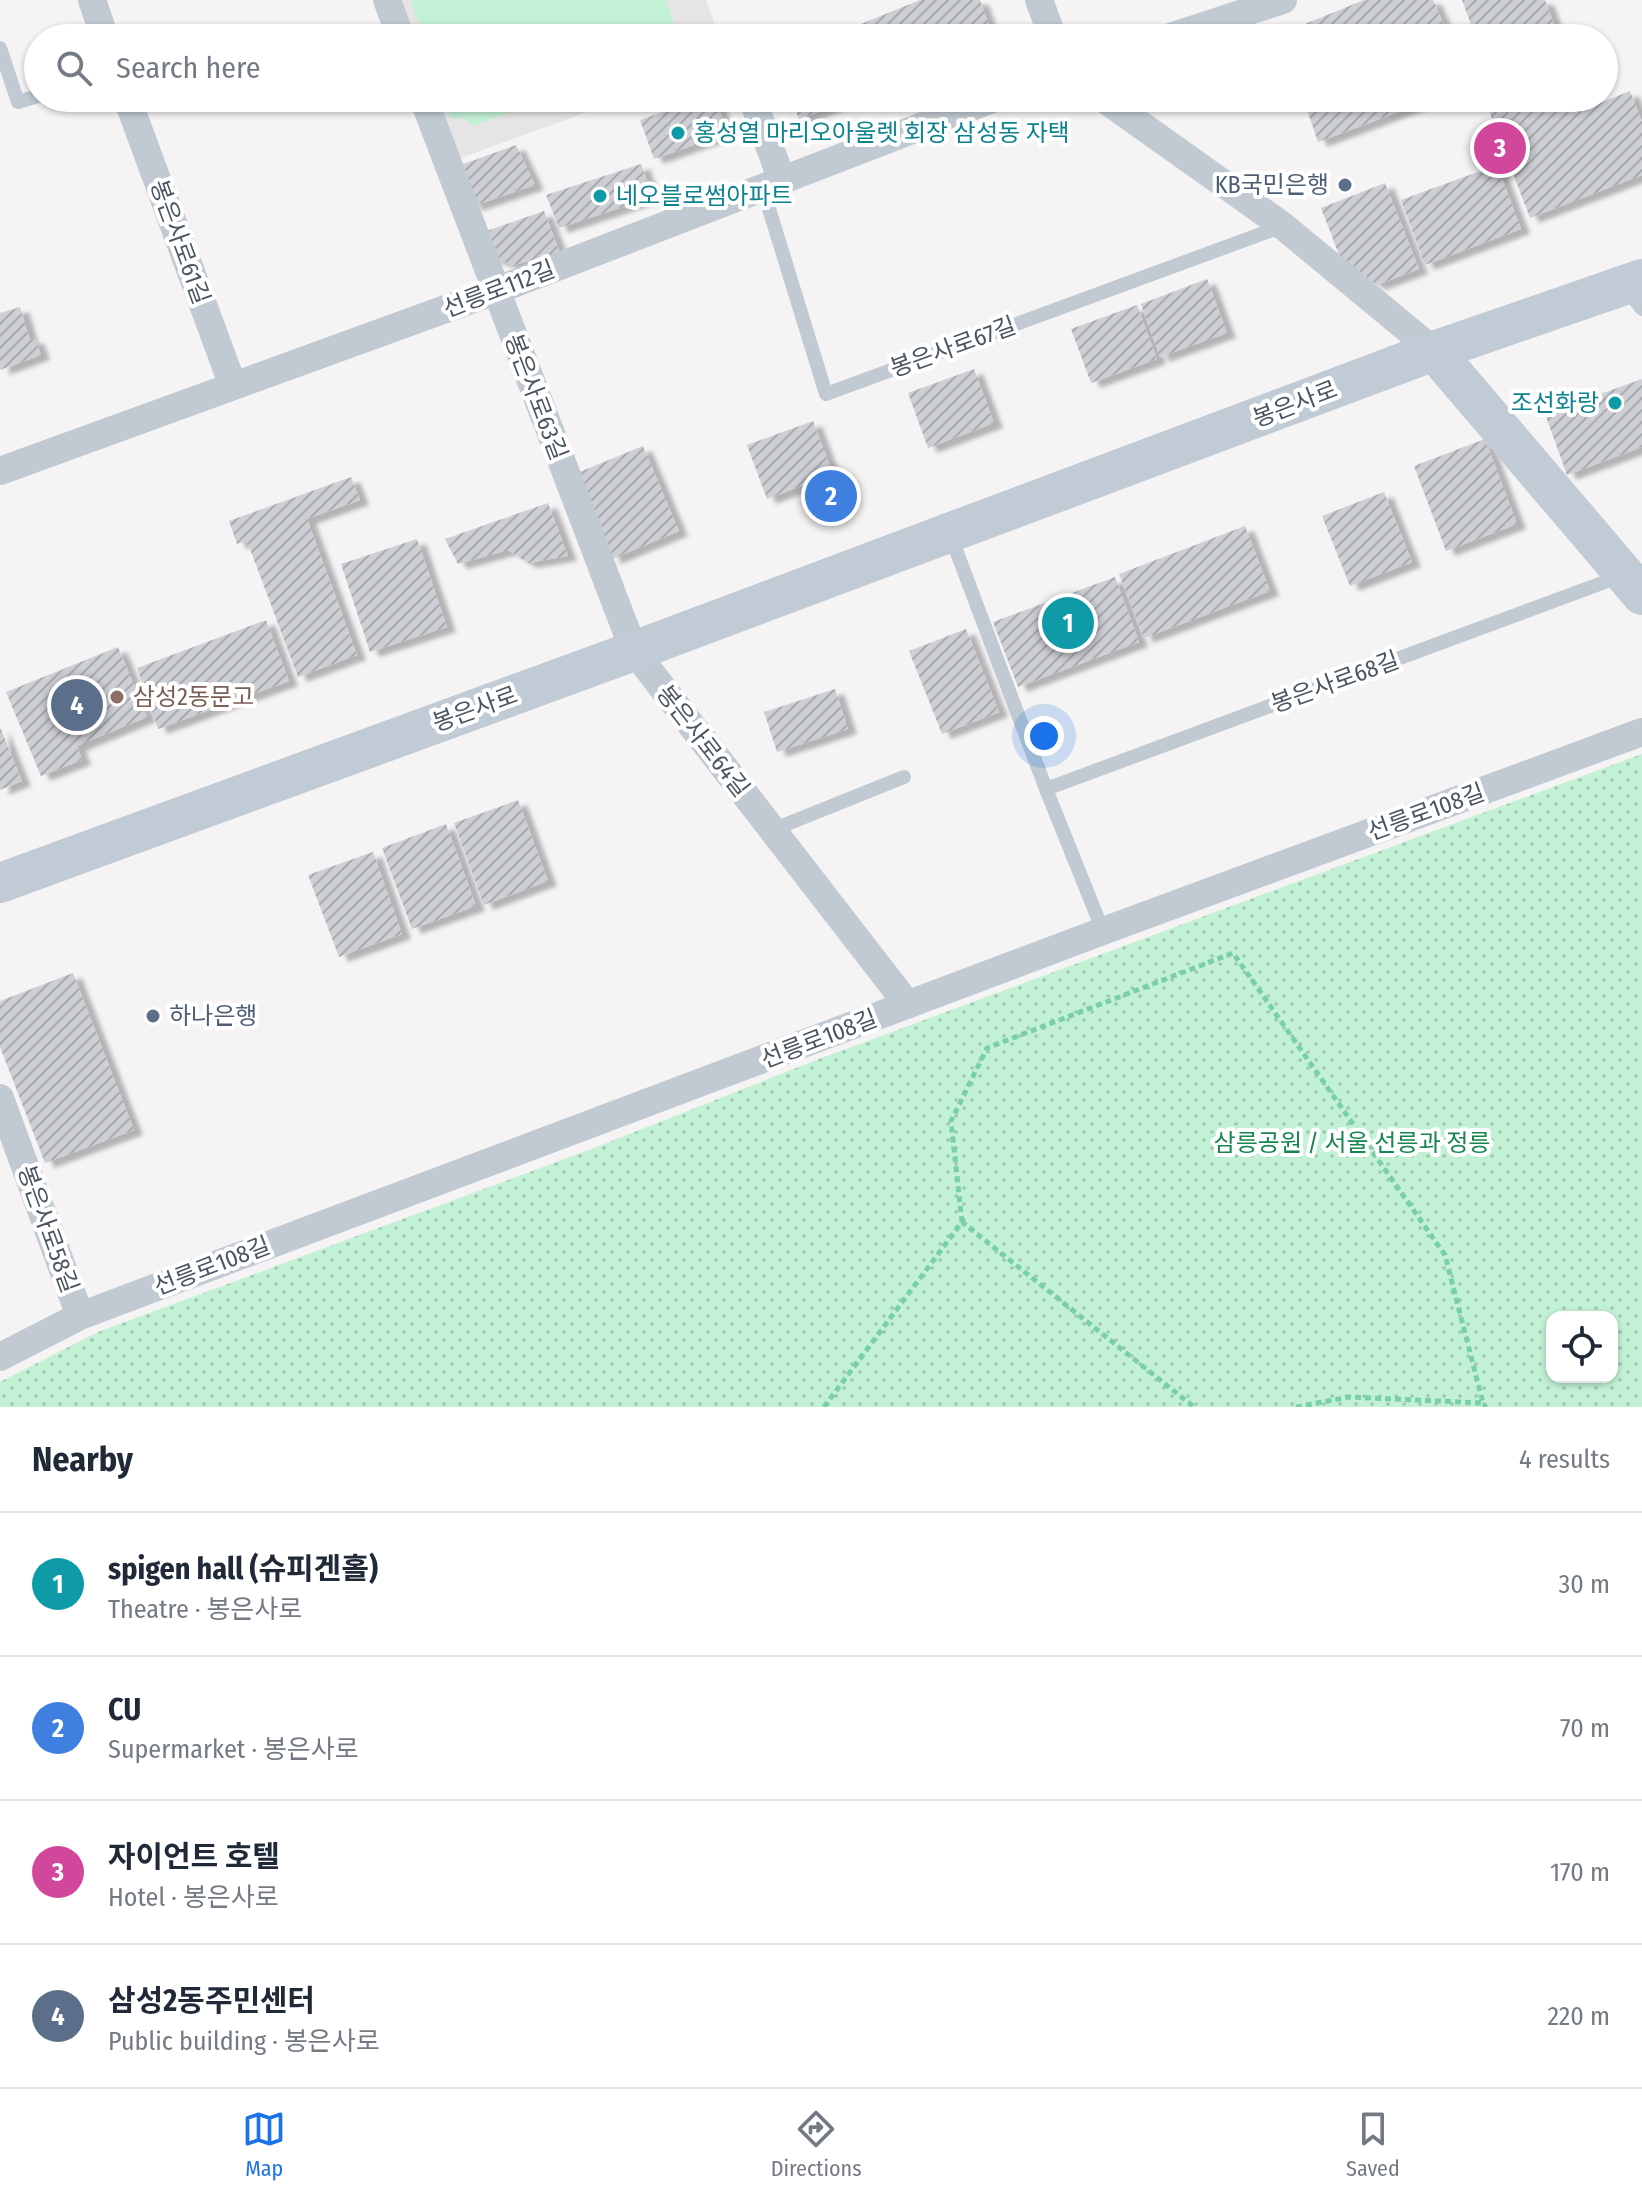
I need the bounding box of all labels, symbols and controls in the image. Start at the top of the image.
search box [24,24,1618,112]
icon: search [52,46,96,90]
text: Search here [116,50,261,86]
pin: 3 [1474,118,1526,178]
place label: 홍성열 마리오아울렛 회장 삼성동 자택 [694,119,1070,147]
marker: 홍성열 마리오아울렛 회장 삼성동 자택 [669,124,687,142]
place label: KB국민은행 [1215,171,1329,199]
street label: 봉은사로61길 [145,176,215,308]
marker: KB국민은행 [1336,176,1354,194]
place label: 네오블로썸아파트 [616,182,793,210]
marker: 네오블로썸아파트 [591,187,609,205]
street label: 선릉로112길 [439,255,559,323]
street label: 봉은사로67길 [886,311,1020,383]
street label: 봉은사로63길 [499,330,573,464]
street label: 봉은사로 [1249,375,1341,433]
place label: 조선화랑 [1511,389,1599,417]
marker: 조선화랑 [1606,394,1624,412]
pin: 2 [805,466,857,526]
pin: 1 [1042,593,1094,653]
street label: 봉은사로68길 [1267,646,1403,718]
pin: 4 [51,675,103,735]
street label: 봉은사로64길 [651,680,755,802]
street label: 봉은사로 [429,681,521,737]
place label: 삼성2동문고 [133,683,254,711]
marker: 삼성2동문고 [108,688,126,706]
your location [1024,716,1064,756]
street label: 선릉로108길 [1364,778,1488,846]
place label: 하나은행 [169,1002,257,1030]
street label: 선릉로108길 [757,1004,881,1074]
marker: 하나은행 [144,1007,162,1025]
park label: 삼릉공원 / 서울 선릉과 정릉 [1214,1129,1490,1157]
street label: 봉은사로58길 [12,1162,84,1296]
street label: 선릉로108길 [150,1231,274,1301]
map controls [1546,1311,1618,1383]
button: locate [1546,1311,1618,1383]
text: Nearby [32,1439,133,1480]
text: 4 results [1519,1444,1610,1475]
text: spigen hall (슈피겐홀) [108,1551,378,1587]
text: 1 [53,1569,64,1600]
text: 30 m [1559,1569,1610,1600]
text: Theatre · 봉은사로 [108,1594,302,1625]
text: CU [108,1692,141,1728]
text: 2 [52,1713,64,1744]
text: 70 m [1560,1713,1610,1744]
text: Supermarket · 봉은사로 [108,1734,359,1765]
text: 자이언트 호텔 [108,1839,280,1875]
text: 3 [52,1857,64,1888]
text: 170 m [1550,1857,1610,1888]
text: Hotel · 봉은사로 [108,1882,279,1913]
text: 삼성2동주민센터 [108,1983,315,2019]
text: 4 [51,2001,65,2032]
text: 220 m [1547,2001,1610,2032]
text: Public building · 봉은사로 [108,2026,380,2057]
tab: Map [242,2107,286,2182]
tab: Directions [771,2107,862,2182]
tab: Saved [1346,2107,1400,2182]

